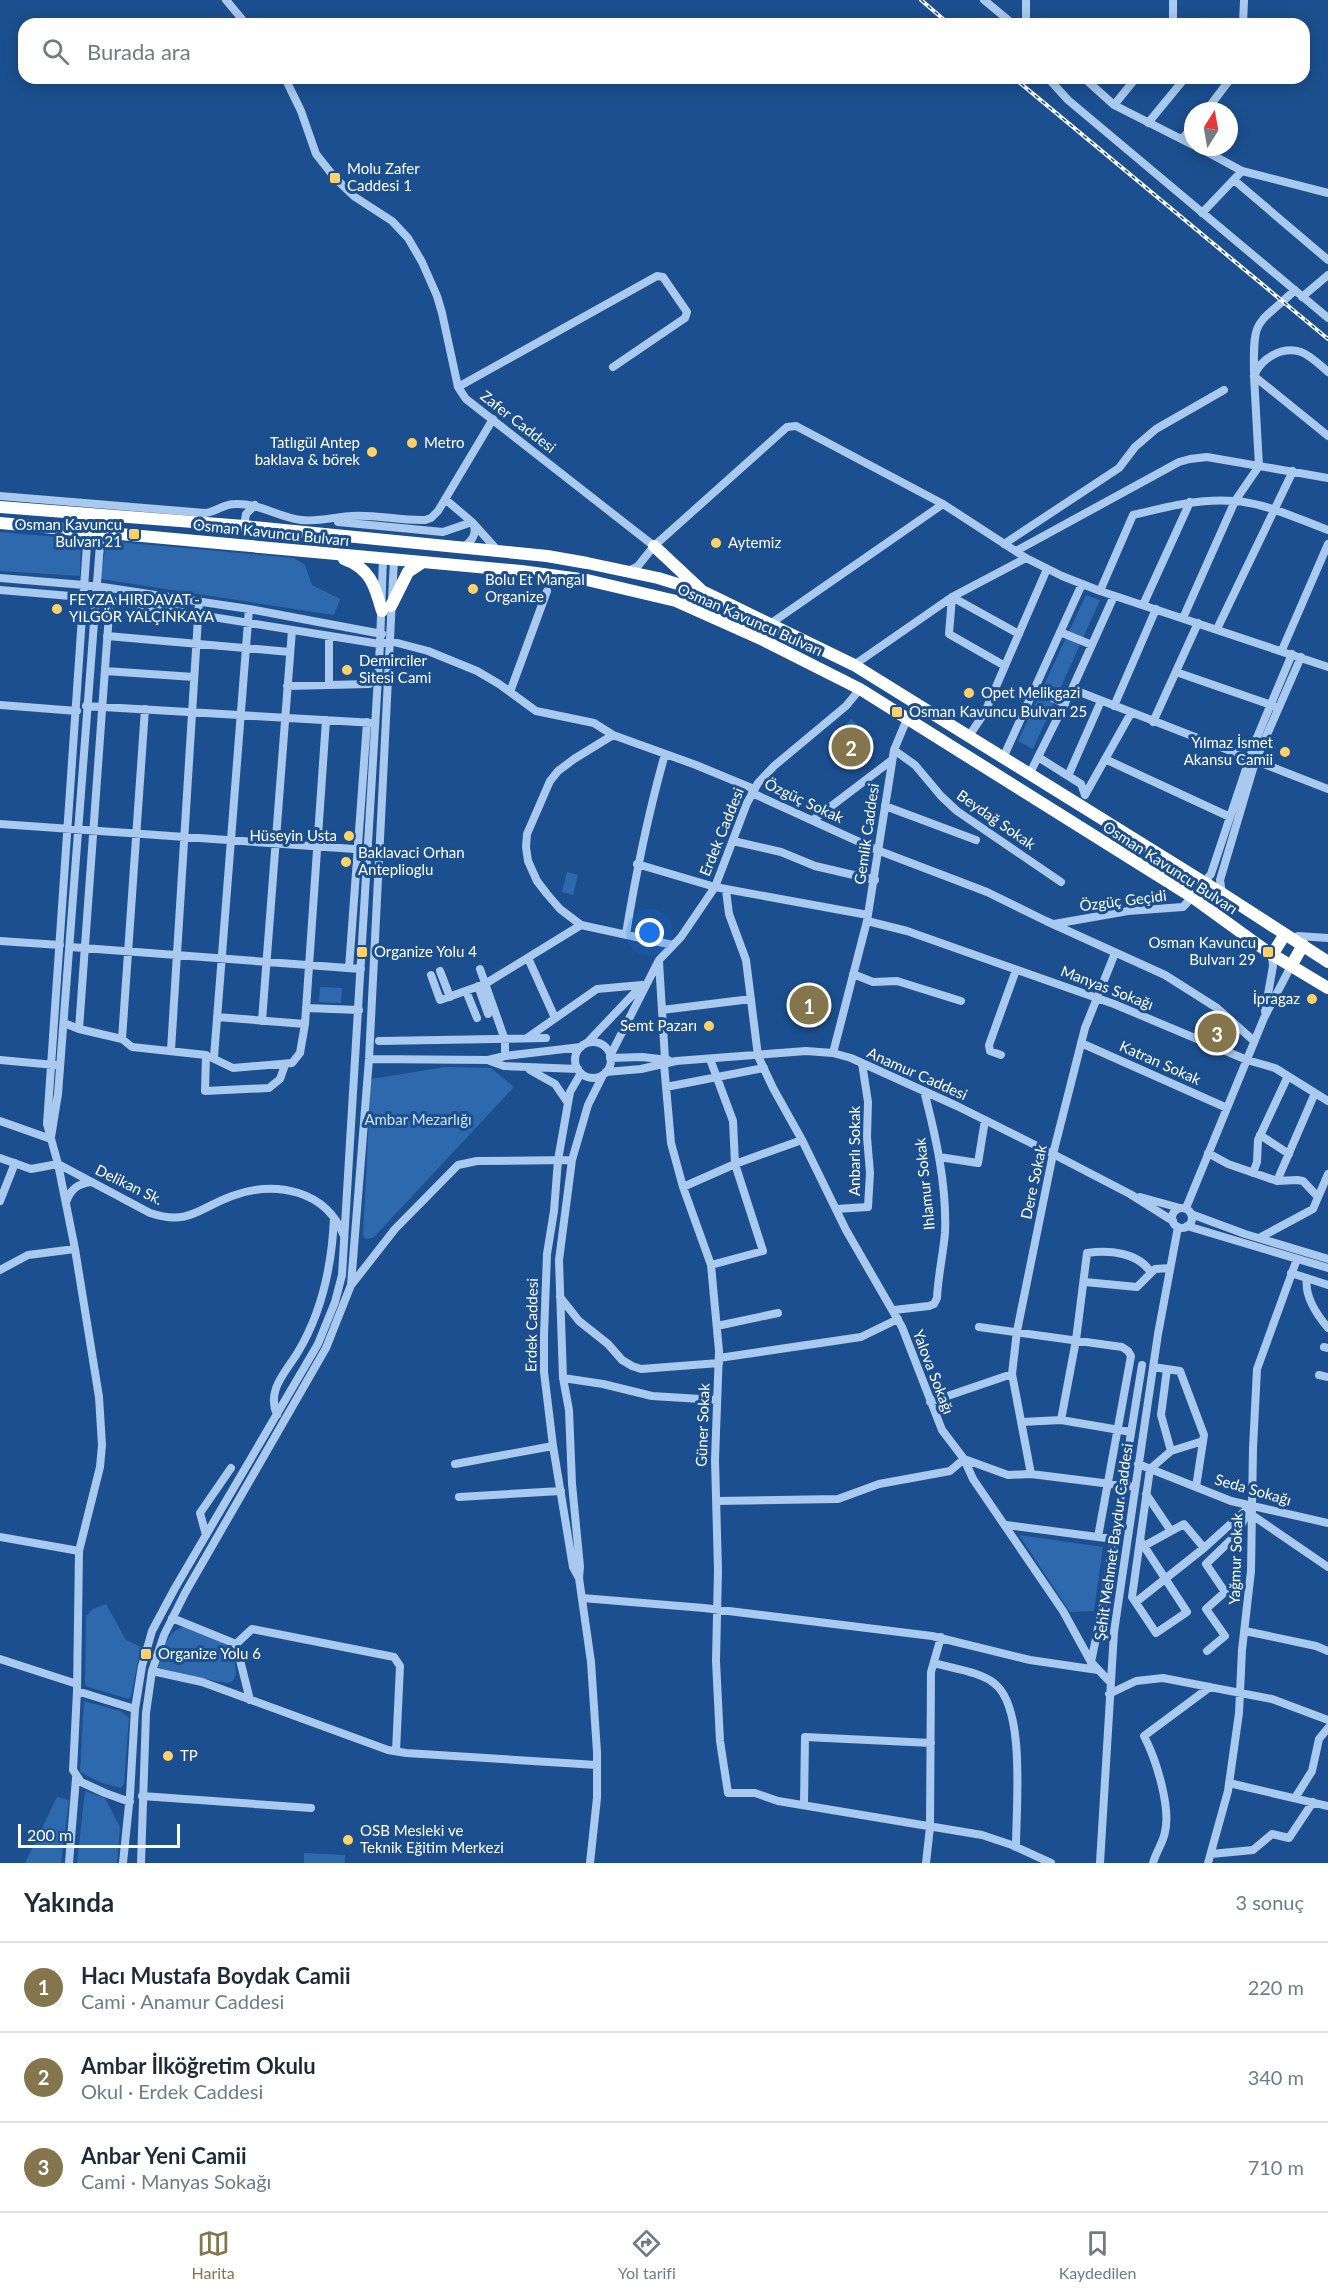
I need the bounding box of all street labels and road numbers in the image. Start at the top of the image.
street label: Zafer Caddesi [477,386,560,456]
street label: Osman Kavuncu Bulvarı [192,515,350,549]
street label: Osman Kavuncu Bulvarı [675,579,826,659]
street label: Özgüç Sokak [762,774,847,826]
street label: Gemlik Caddesi [850,782,882,886]
street label: Erdek Caddesi [695,785,747,878]
street label: Beydağ Sokak [954,786,1040,853]
street label: Osman Kavuncu Bulvarı [1100,817,1241,917]
street label: Özgüç Geçidi [1078,886,1167,914]
street label: Manyas Sokağı [1058,961,1156,1013]
street label: Katran Sokak [1117,1036,1204,1088]
street label: Anamur Caddesi [864,1043,970,1103]
street label: Anbarlı Sokak [845,1106,863,1196]
street label: Ihlamur Sokak [910,1137,938,1231]
street label: Dere Sokak [1016,1143,1050,1221]
street label: Delikan Sk. [93,1160,166,1208]
street label: Erdek Caddesi [521,1278,541,1372]
street label: Yalova Sokağı [910,1327,958,1416]
street label: Güner Sokak [692,1382,712,1467]
street label: Şehit Mehmet Baydur Caddesi [1090,1442,1136,1642]
street label: Seda Sokağı [1213,1470,1294,1509]
street label: Yağmur Sokak [1224,1512,1246,1605]

